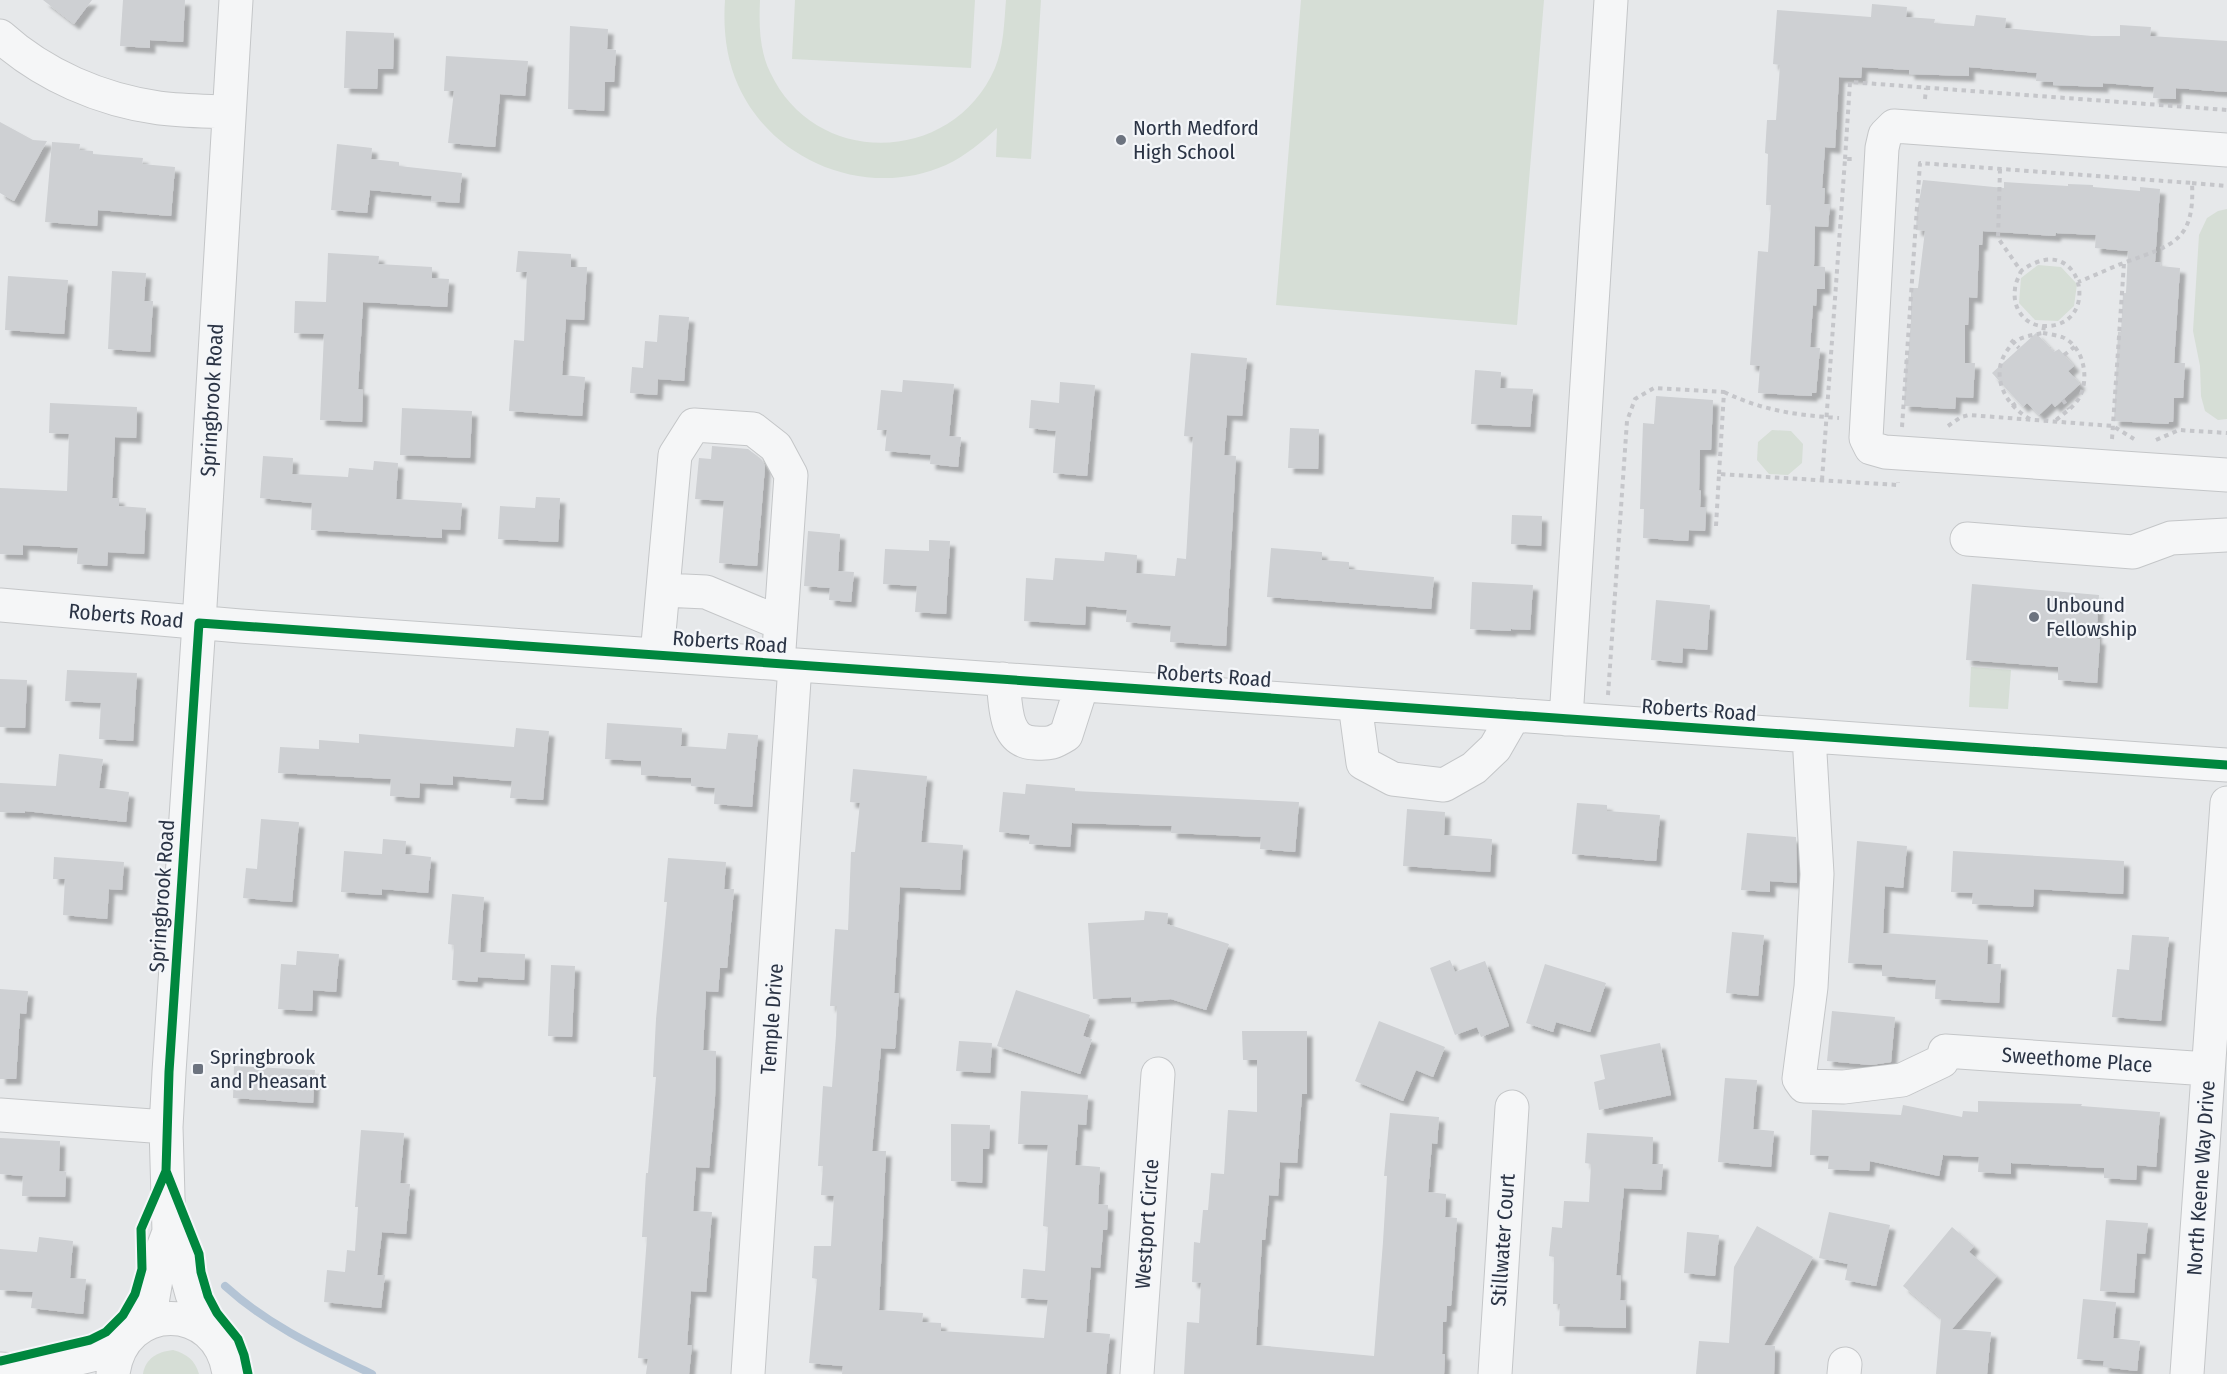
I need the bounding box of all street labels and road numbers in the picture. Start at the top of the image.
street label: Springbrook Road [195,323,229,477]
street label: Roberts Road [67,598,185,634]
street label: Roberts Road [672,625,788,659]
street label: Roberts Road [1156,659,1272,693]
street label: Roberts Road [1641,693,1757,727]
street label: Springbrook Road [144,819,180,973]
street label: Temple Drive [755,962,789,1076]
street label: Sweethome Place [2001,1042,2153,1078]
street label: North Keene Way Drive [2181,1079,2221,1277]
street label: Westport Circle [1129,1158,1165,1290]
street label: Stillwater Court [1485,1173,1521,1307]

